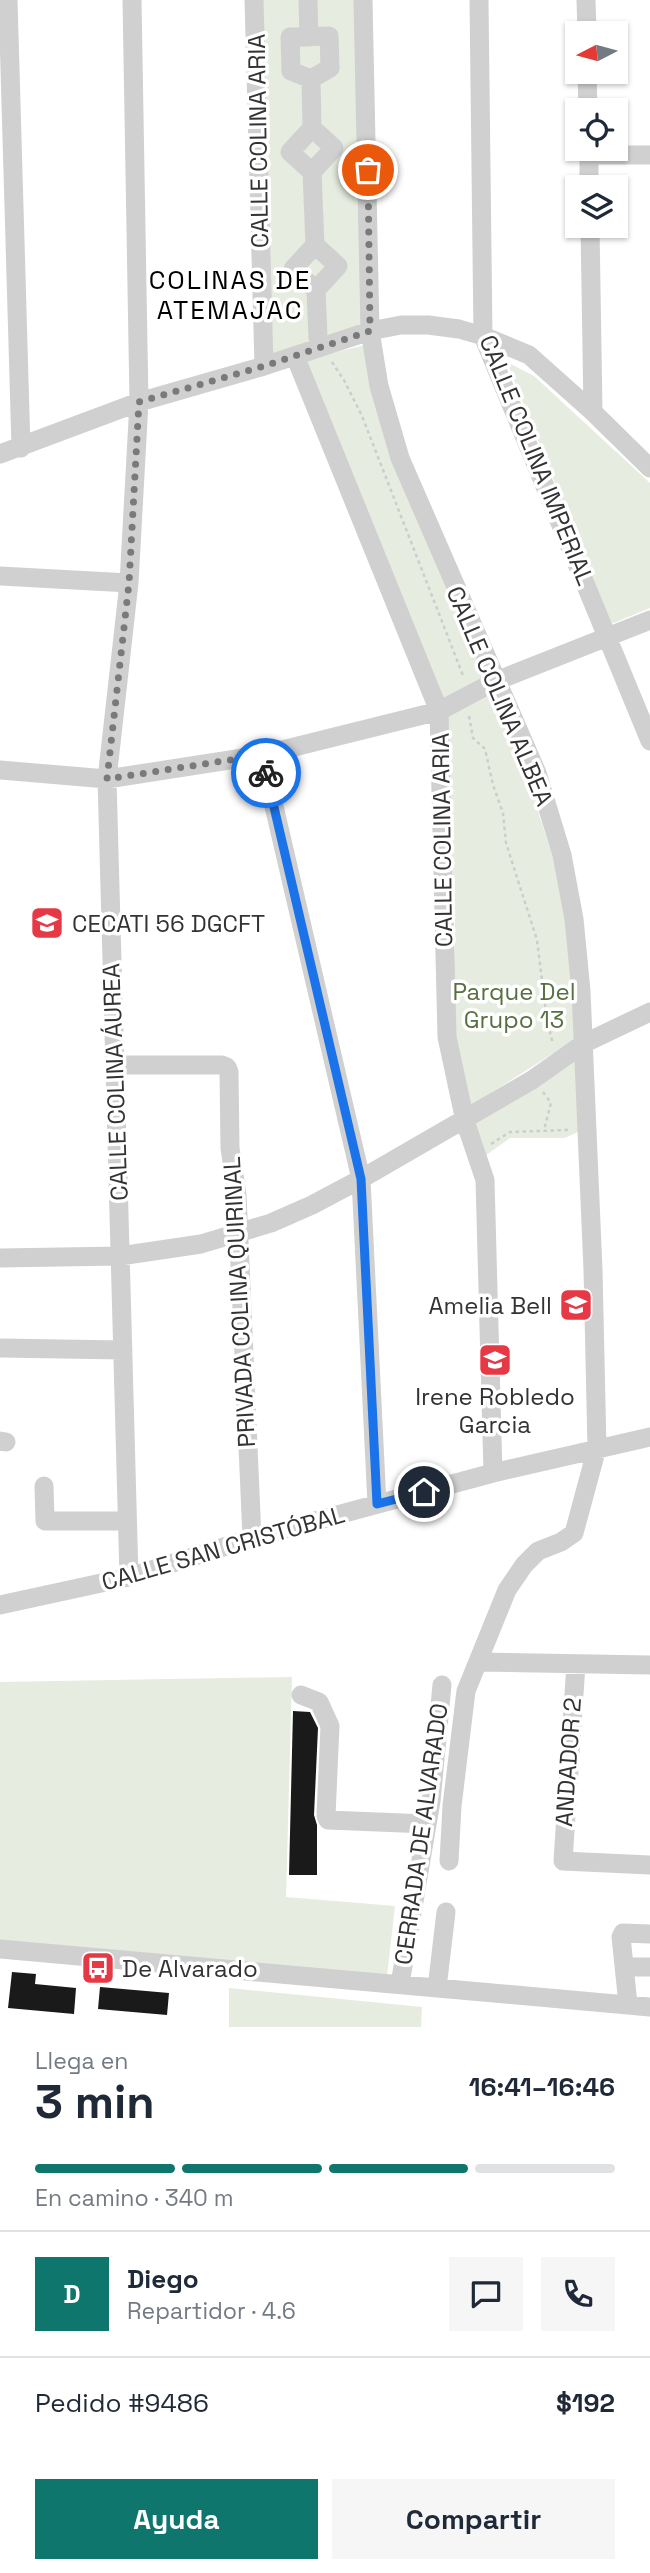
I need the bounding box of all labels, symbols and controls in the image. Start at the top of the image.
north arrow [565,21,628,84]
map controls [565,21,628,238]
street label: CALLE COLINA ARIA [241,33,275,249]
button: locate [565,98,628,161]
pin [338,140,398,200]
icon: bag [349,151,387,189]
button: layers [565,175,628,238]
district label: COLINAS DE ATEMAJAC [149,263,311,327]
street label: CALLE COLINA IMPERIAL [473,330,601,590]
street label: CALLE COLINA ALBEA [440,581,560,811]
street label: CALLE COLINA ARIA [425,732,459,948]
courier [231,738,301,808]
icon: bike [247,754,285,792]
school or university icon: CECATI 56 DGCFT [28,904,66,942]
place label: CECATI 56 DGCFT [72,908,265,939]
street label: CALLE COLINA ÁUREA [95,963,135,1201]
park label: Parque Del Grupo 13 [452,976,576,1035]
street label: PRIVADA COLINA QUIRINAL [216,1156,262,1448]
school or university icon: Amelia Bell [557,1286,595,1324]
place label: Amelia Bell [428,1290,552,1321]
school or university icon: Irene Robledo Garcia [476,1341,514,1379]
place label: Irene Robledo Garcia [415,1381,575,1440]
pin [394,1462,454,1522]
icon: home [405,1473,443,1511]
street label: CALLE SAN CRISTÓBAL [98,1498,348,1598]
street label: ANDADOR 2 [548,1696,588,1828]
street label: CERRADA DE ALVARADO [387,1701,455,1967]
bus stop icon: De Alvarado [79,1949,117,1987]
place label: De Alvarado [122,1953,258,1984]
text: Llega en [35,2046,128,2076]
text: 16:41–16:46 [469,2070,615,2104]
text: 3 min [35,2073,155,2131]
text: En camino · 340 m [35,2183,234,2213]
button: chat [449,2257,523,2331]
button: phone [541,2257,615,2331]
text: Diego [127,2262,199,2296]
text: D [63,2277,81,2311]
text: Repartidor · 4.6 [127,2296,296,2326]
text: Pedido #9486 [35,2386,209,2420]
text: $192 [556,2386,615,2420]
button: Ayuda [35,2479,318,2559]
button: Compartir [332,2479,615,2559]

